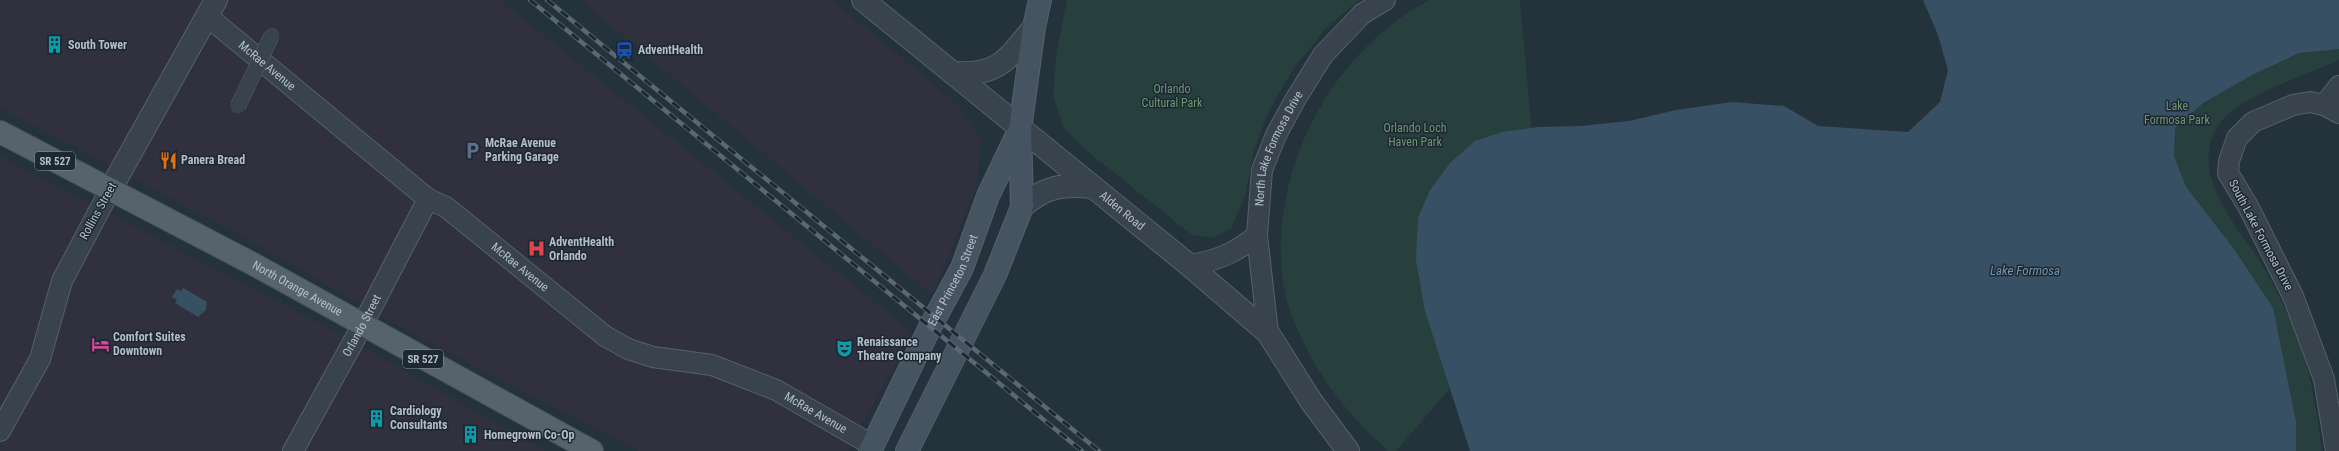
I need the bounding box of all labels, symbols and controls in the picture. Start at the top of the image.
building icon: South Tower [45,35,65,55]
place label: South Tower [68,38,127,52]
street label: McRae Avenue [236,38,299,94]
station icon: AdventHealth [615,40,635,60]
place label: AdventHealth [638,43,703,57]
park label: Orlando Cultural Park [1142,82,1203,110]
street label: North Lake Formosa Drive [1252,88,1306,207]
park label: Lake Formosa Park [2144,99,2210,127]
park label: Orlando Loch Haven Park [1384,121,1447,149]
place label: McRae Avenue Parking Garage [485,136,559,164]
parking icon: McRae Avenue Parking Garage [462,140,482,160]
restaurant icon: Panera Bread [158,150,178,170]
road number: SR 527 [35,152,75,170]
place label: Panera Bread [181,153,245,167]
street label: South Lake Formosa Drive [2226,177,2296,293]
street label: Rollins Street [77,180,120,242]
street label: Alden Road [1097,188,1148,233]
street label: East Princeton Street [925,232,981,328]
place label: AdventHealth Orlando [549,235,614,263]
hospital icon: AdventHealth Orlando [526,239,546,259]
street label: McRae Avenue [489,240,552,295]
street label: North Orange Avenue [250,258,345,319]
water label: Lake Formosa [1990,263,2060,278]
street label: Orlando Street [340,292,384,359]
place label: Comfort Suites Downtown [113,330,186,358]
hotel icon: Comfort Suites Downtown [90,334,110,354]
place label: Renaissance Theatre Company [857,335,942,363]
theatre icon: Renaissance Theatre Company [834,339,854,359]
road number: SR 527 [403,350,443,368]
street label: McRae Avenue [782,389,850,436]
place label: Cardiology Consultants [390,404,448,432]
building icon: Cardiology Consultants [367,408,387,428]
building icon: Homegrown Co-Op [461,425,481,445]
place label: Homegrown Co-Op [484,428,574,442]

